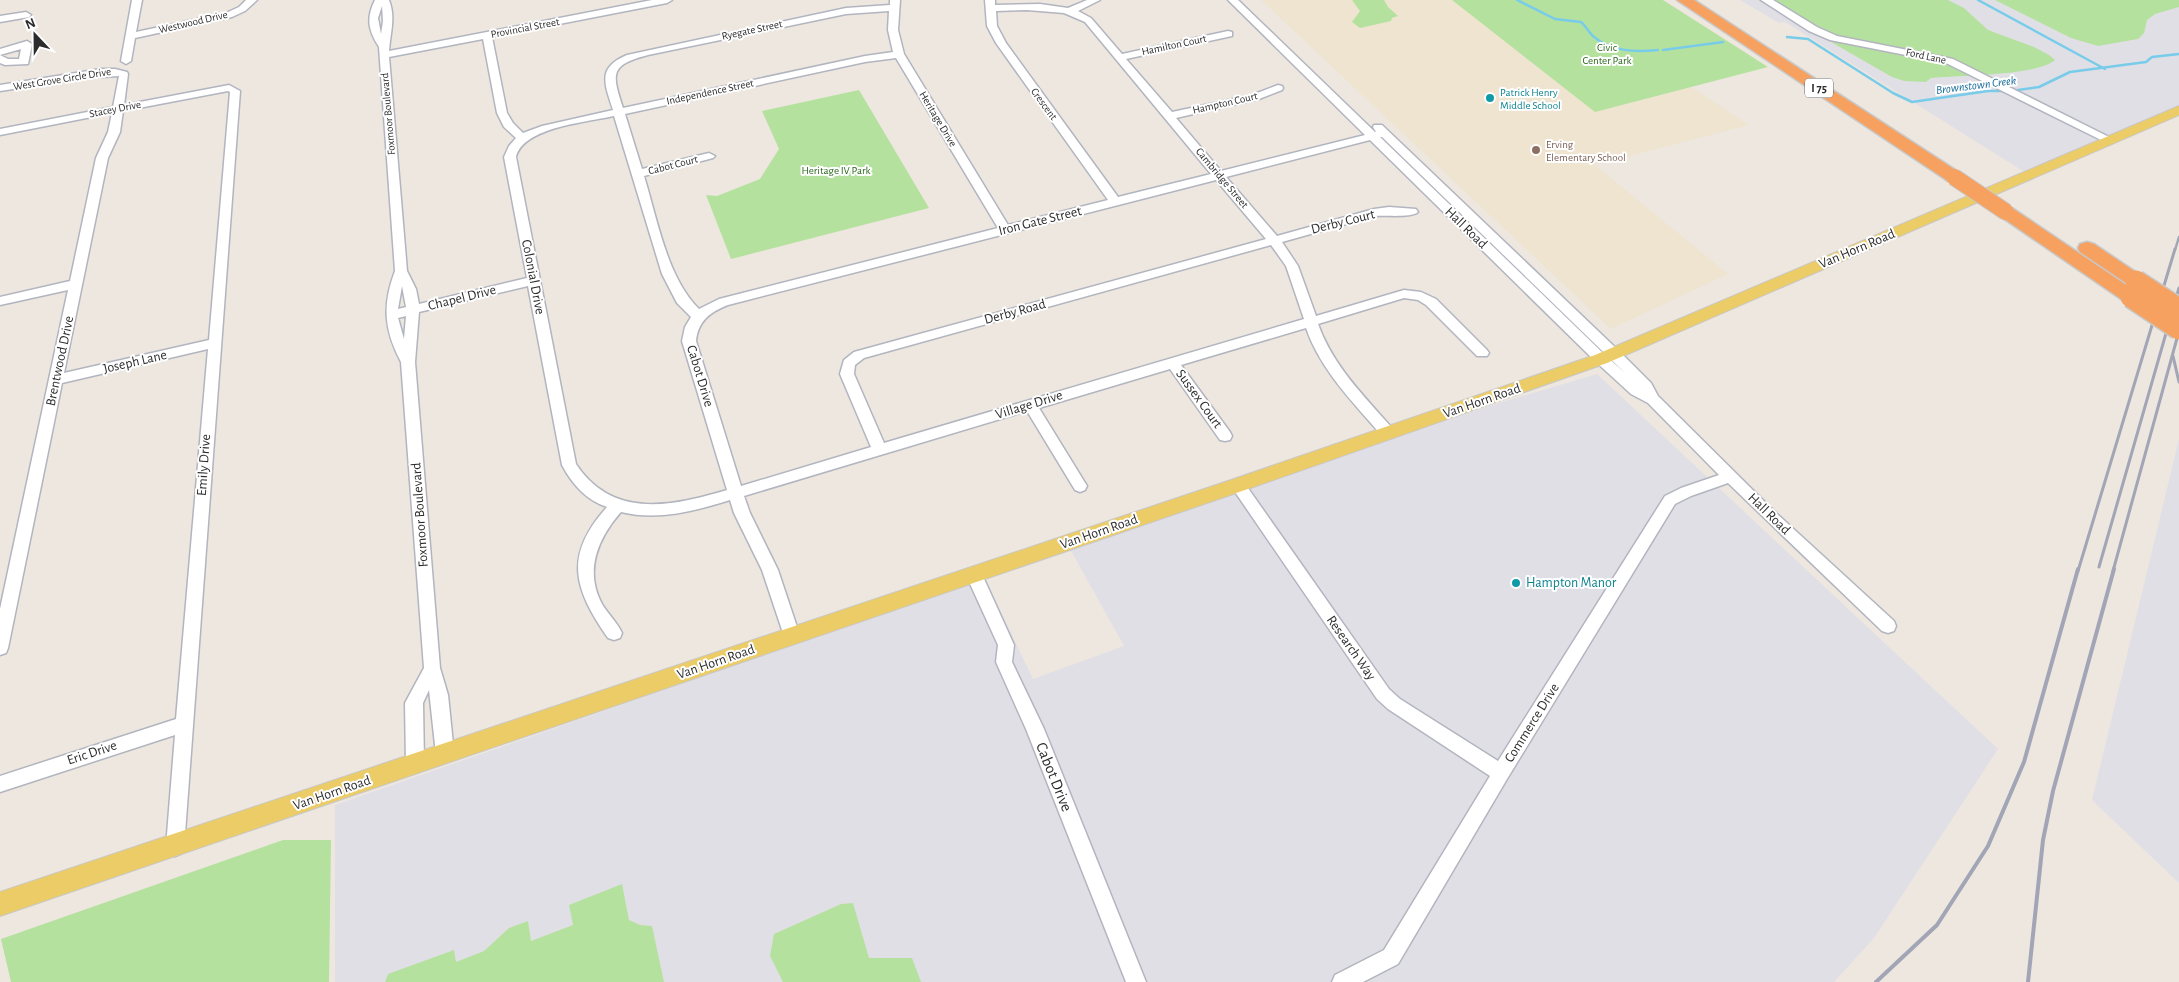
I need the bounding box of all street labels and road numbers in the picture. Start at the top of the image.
street label: Westwood Drive [157,9,229,35]
street label: Provincial Street [490,16,561,40]
street label: Ryegate Street [721,18,784,42]
street label: Hamilton Court [1141,33,1208,57]
street label: Ford Lane [1905,46,1947,66]
street label: West Grove Circle Drive [12,66,112,92]
street label: Foxmoor Boulevard [379,72,397,156]
street label: Independence Street [665,77,755,107]
road number: I 75 [1805,78,1833,98]
street label: Crescent [1029,86,1060,122]
street label: Heritage Drive [917,89,959,149]
street label: Hampton Court [1191,90,1259,116]
street label: Stacey Drive [88,99,142,119]
street label: Cambridge Street [1194,146,1251,211]
street label: Cabot Court [647,153,699,176]
street label: Iron Gate Street [997,204,1083,238]
street label: Hall Road [1442,205,1490,251]
street label: Derby Court [1310,207,1377,237]
street label: Van Horn Road [1817,227,1897,271]
street label: Colonial Drive [519,238,547,316]
street label: Chapel Drive [427,283,497,313]
street label: Derby Road [983,297,1047,327]
street label: Brentwood Drive [44,315,76,407]
street label: Cabot Drive [684,343,716,409]
street label: Joseph Lane [102,348,168,376]
street label: Sussex Court [1173,367,1225,431]
street label: Van Horn Road [1441,381,1523,421]
street label: Village Drive [994,388,1064,422]
street label: Emily Drive [195,434,213,496]
street label: Foxmoor Boulevard [409,462,431,568]
street label: Hall Road [1745,491,1793,537]
street label: Van Horn Road [1058,512,1140,552]
street label: Research Way [1324,613,1378,683]
street label: Van Horn Road [675,642,757,682]
street label: Commerce Drive [1502,681,1562,765]
street label: Eric Drive [65,738,119,768]
street label: Cabot Drive [1033,740,1075,814]
street label: Van Horn Road [291,773,373,813]

